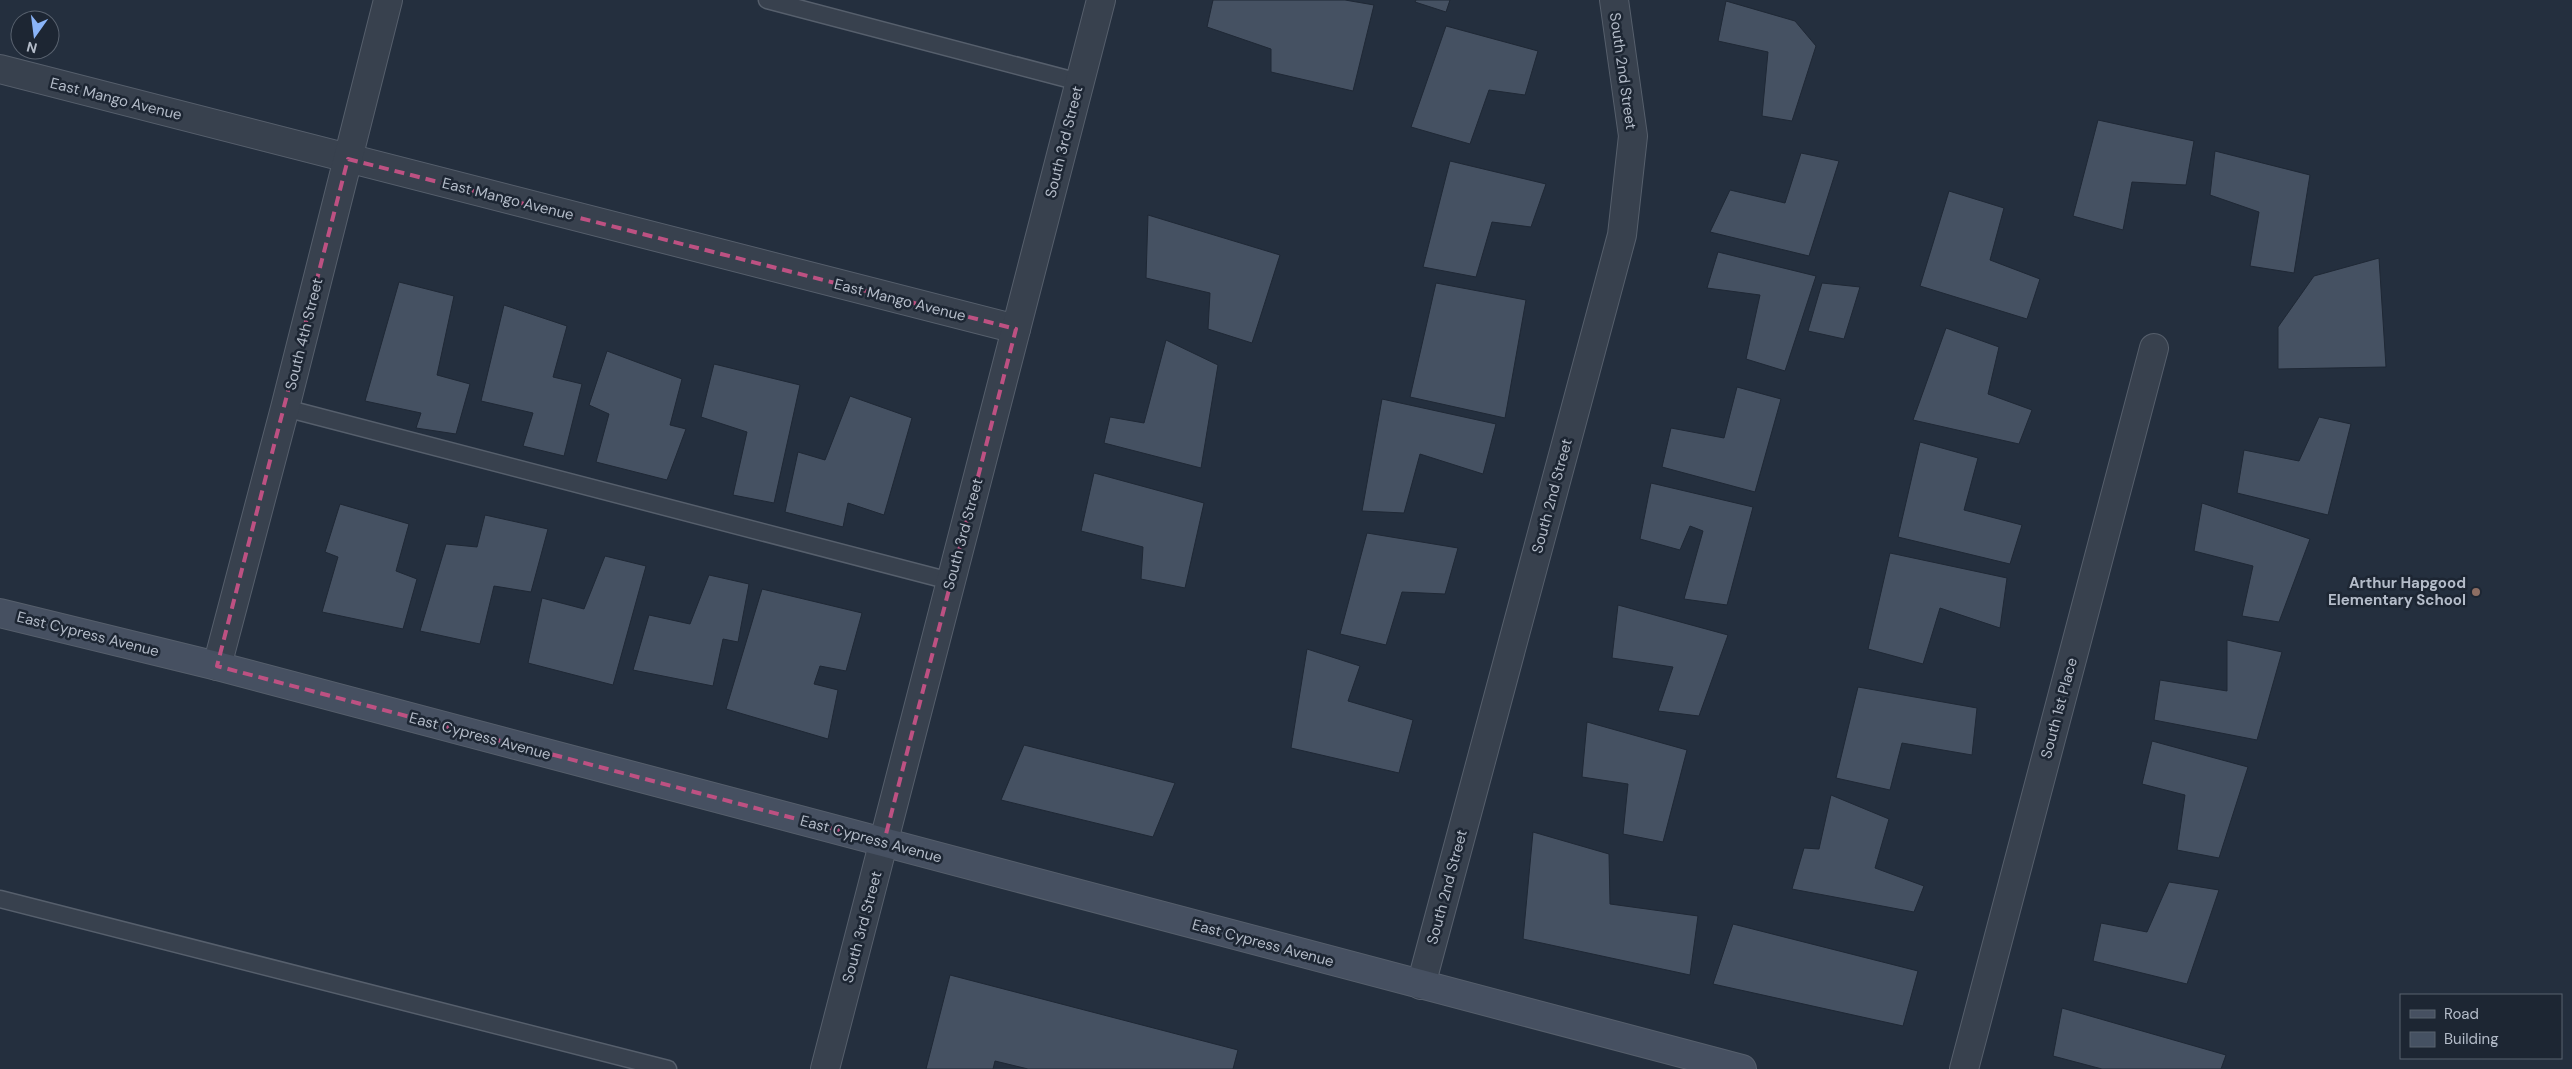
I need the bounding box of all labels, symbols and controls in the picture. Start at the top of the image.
north arrow [10,10,60,60]
street label: South 2nd Street [1605,11,1641,131]
text: N [25,38,39,58]
street label: East Mango Avenue [48,73,184,125]
street label: South 3rd Street [1040,84,1088,200]
street label: East Mango Avenue [440,173,576,225]
street label: East Mango Avenue [832,274,968,326]
street label: South 4th Street [280,276,328,392]
street label: South 2nd Street [1527,436,1577,556]
street label: South 3rd Street [938,476,988,592]
place label: Arthur Hapgood Elementary School [2328,573,2466,610]
marker: Arthur Hapgood Elementary School [2470,586,2482,598]
street label: East Cypress Avenue [15,607,161,661]
street label: South 1st Place [2036,655,2082,761]
street label: East Cypress Avenue [407,707,553,765]
street label: East Cypress Avenue [798,810,944,868]
street label: South 2nd Street [1422,827,1472,947]
street label: South 3rd Street [837,869,887,985]
street label: East Cypress Avenue [1190,914,1336,972]
legend [2400,994,2562,1059]
text: Road [2444,1004,2479,1024]
text: Building [2444,1029,2499,1049]

